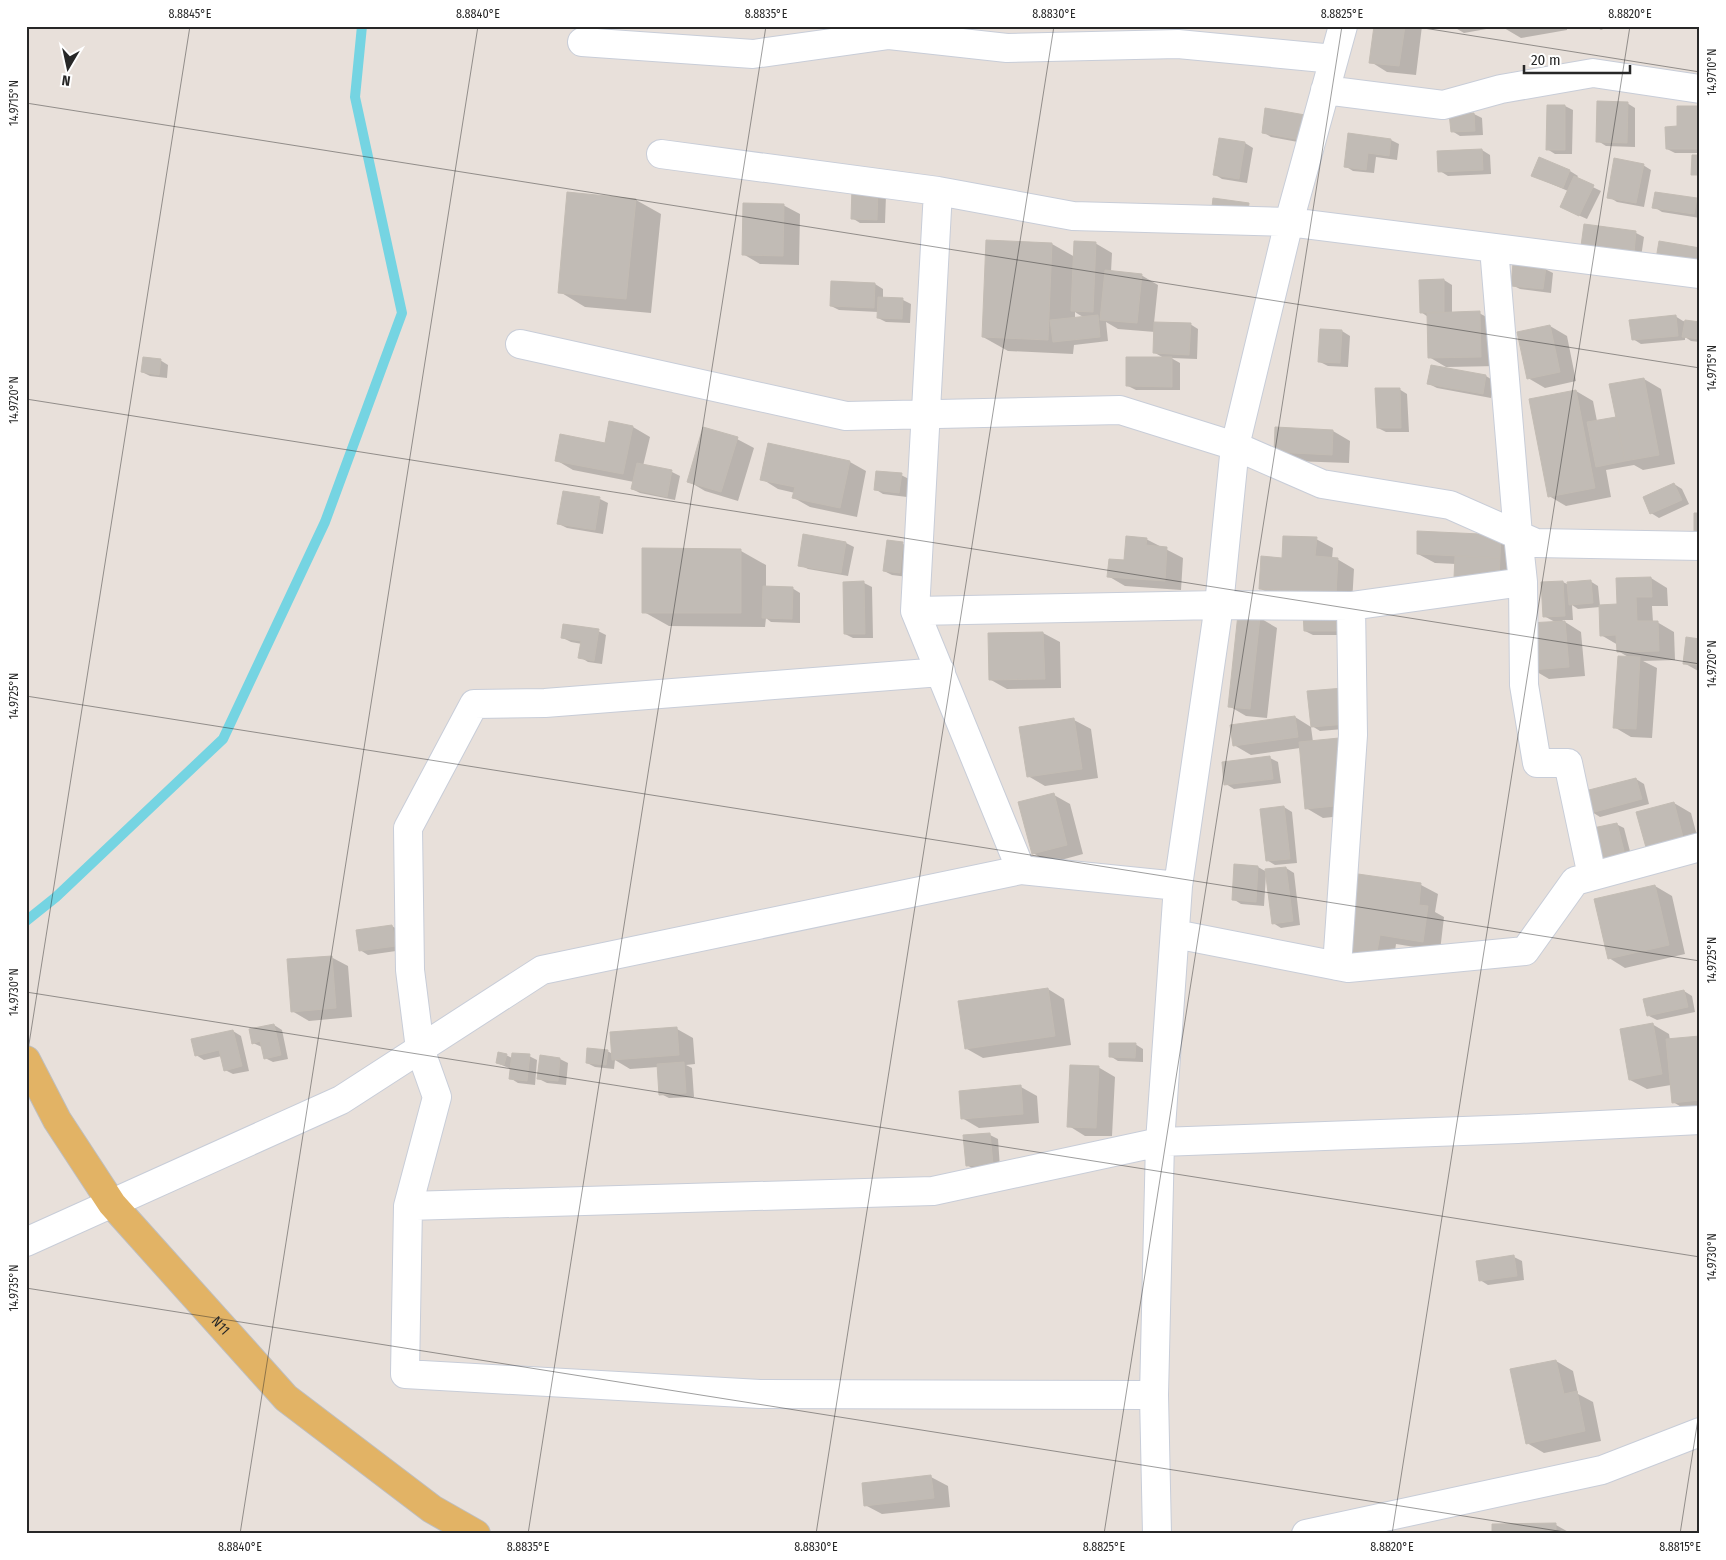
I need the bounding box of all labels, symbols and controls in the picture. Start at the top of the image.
text: 8.8845°E [169,7,212,21]
text: 8.8840°E [456,7,500,21]
text: 8.8835°E [745,7,788,21]
text: 8.8830°E [1032,7,1076,21]
text: 8.8825°E [1321,7,1364,21]
text: 8.8820°E [1608,7,1652,21]
north arrow [42,42,92,92]
scale bar [1524,42,1630,74]
text: 14.9710°N [1705,49,1719,95]
text: 20 m [1531,51,1561,69]
text: N [61,71,72,89]
text: 14.9715°N [7,80,21,126]
text: 14.9715°N [1705,345,1719,391]
text: 14.9720°N [7,376,21,424]
text: 14.9720°N [1705,640,1719,688]
text: 14.9725°N [7,673,21,719]
text: 14.9725°N [1705,937,1719,983]
text: 14.9730°N [7,968,21,1016]
text: 14.9730°N [1705,1233,1719,1281]
text: 14.9735°N [7,1265,21,1311]
street label: N11 [208,1313,233,1339]
text: 8.8840°E [218,1540,262,1554]
text: 8.8835°E [507,1540,550,1554]
text: 8.8830°E [794,1540,838,1554]
text: 8.8825°E [1083,1540,1126,1554]
text: 8.8820°E [1370,1540,1414,1554]
text: 8.8815°E [1659,1540,1701,1554]

